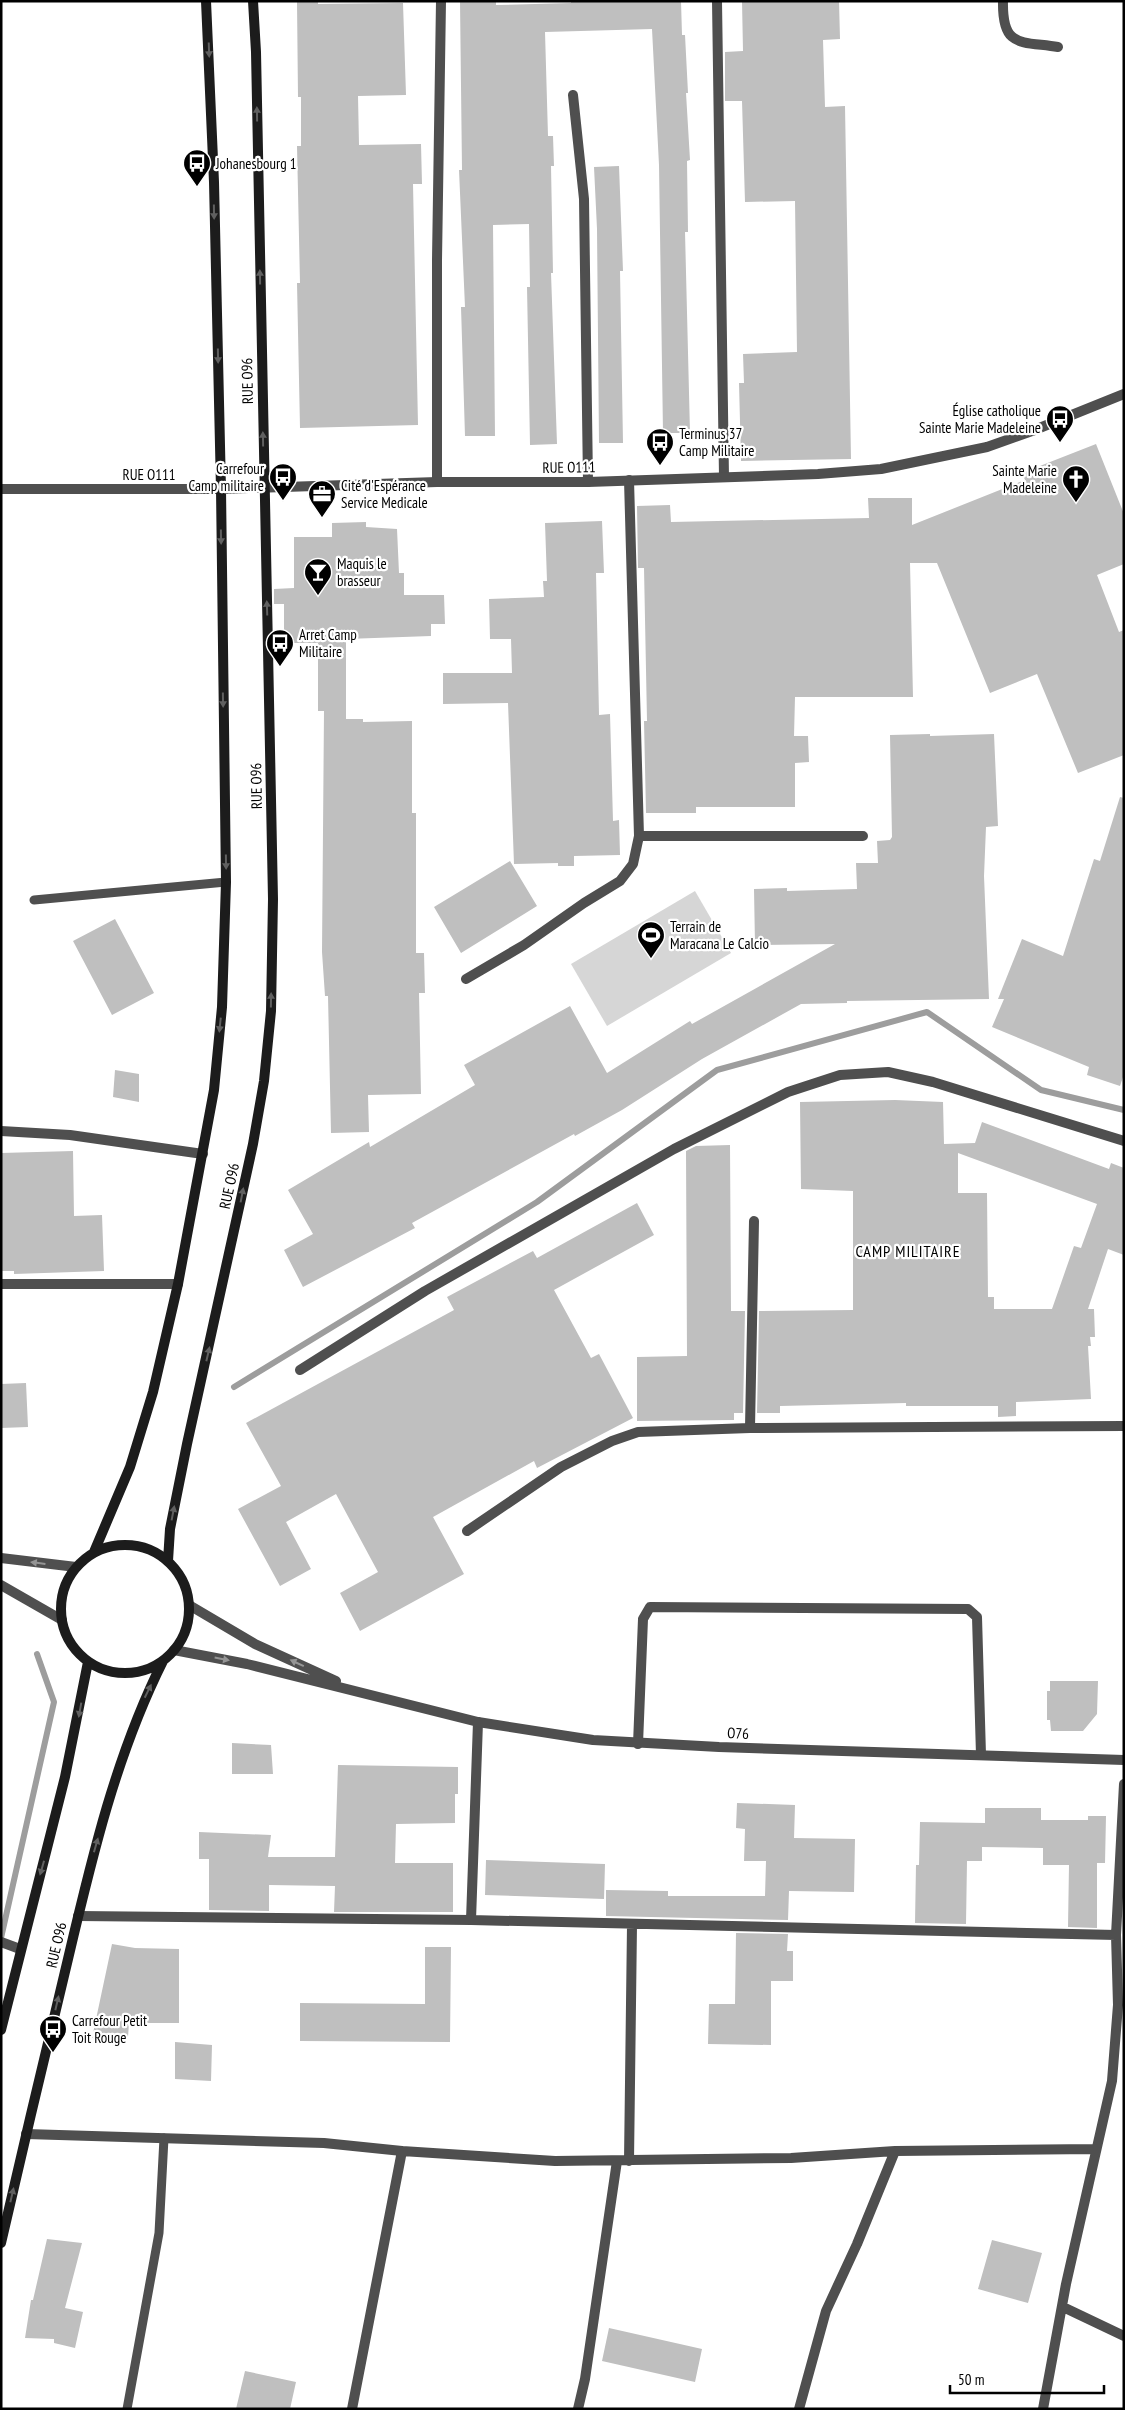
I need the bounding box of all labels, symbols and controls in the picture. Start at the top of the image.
one-way arrow [205,42,213,58]
one-way arrow [253,106,261,122]
bus stop icon: Johanesbourg 1 [182,148,212,187]
place label: Johanesbourg 1 [215,154,297,173]
one-way arrow [211,205,219,221]
one-way arrow [256,269,264,285]
one-way arrow [214,348,222,364]
street label: RUE O96 [237,357,257,404]
place label: Église catholique Sainte Marie Madeleine [919,401,1041,437]
bus stop icon: Église catholique Sainte Marie Madeleine [1045,404,1075,443]
place label: Terminus 37 Camp Militaire [679,424,754,460]
bus stop icon: Terminus 37 Camp Militaire [645,427,675,466]
one-way arrow [259,431,267,447]
street label: RUE O111 [542,457,596,477]
place label: Carrefour Camp militaire [188,459,265,495]
place label: Sainte Marie Madeleine [992,461,1057,497]
bus stop icon: Carrefour Camp militaire [268,462,298,501]
church icon: Sainte Marie Madeleine [1061,464,1091,503]
street label: RUE O111 [122,465,176,484]
place label: Cité d'Espérance Service Medicale [341,476,428,512]
office icon: Cité d'Espérance Service Medicale [307,479,337,518]
one-way arrow [217,530,225,546]
place label: Maquis le brasseur [337,554,387,590]
bar icon: Maquis le brasseur [303,557,333,596]
one-way arrow [263,599,271,615]
place label: Arret Camp Militaire [299,625,357,661]
bus stop icon: Arret Camp Militaire [265,628,295,667]
one-way arrow [220,692,228,708]
street label: RUE O96 [246,762,266,809]
one-way arrow [222,855,230,871]
place label: Terrain de Maracana Le Calcio [670,917,769,953]
sports icon: Terrain de Maracana Le Calcio [636,920,666,959]
one-way arrow [268,992,276,1008]
one-way arrow [216,1017,224,1033]
street label: RUE O96 [215,1161,243,1211]
one-way arrow [239,1187,247,1203]
district label: CAMP MILITAIRE [855,1241,961,1261]
one-way arrow [204,1346,212,1361]
one-way arrow [170,1504,178,1520]
one-way arrow [30,1559,46,1567]
one-way arrow [215,1655,230,1663]
one-way arrow [290,1659,304,1667]
one-way arrow [144,1684,152,1699]
one-way arrow [75,1702,83,1718]
street label: O76 [727,1723,749,1743]
one-way arrow [92,1838,100,1853]
one-way arrow [37,1860,45,1875]
street label: RUE O96 [42,1920,71,1970]
one-way arrow [53,1995,61,2010]
place label: Carrefour Petit Toit Rouge [72,2011,147,2047]
bus stop icon: Carrefour Petit Toit Rouge [38,2014,68,2053]
one-way arrow [8,2188,16,2203]
scale bar [950,2362,1104,2394]
text: 50 m [958,2370,984,2389]

